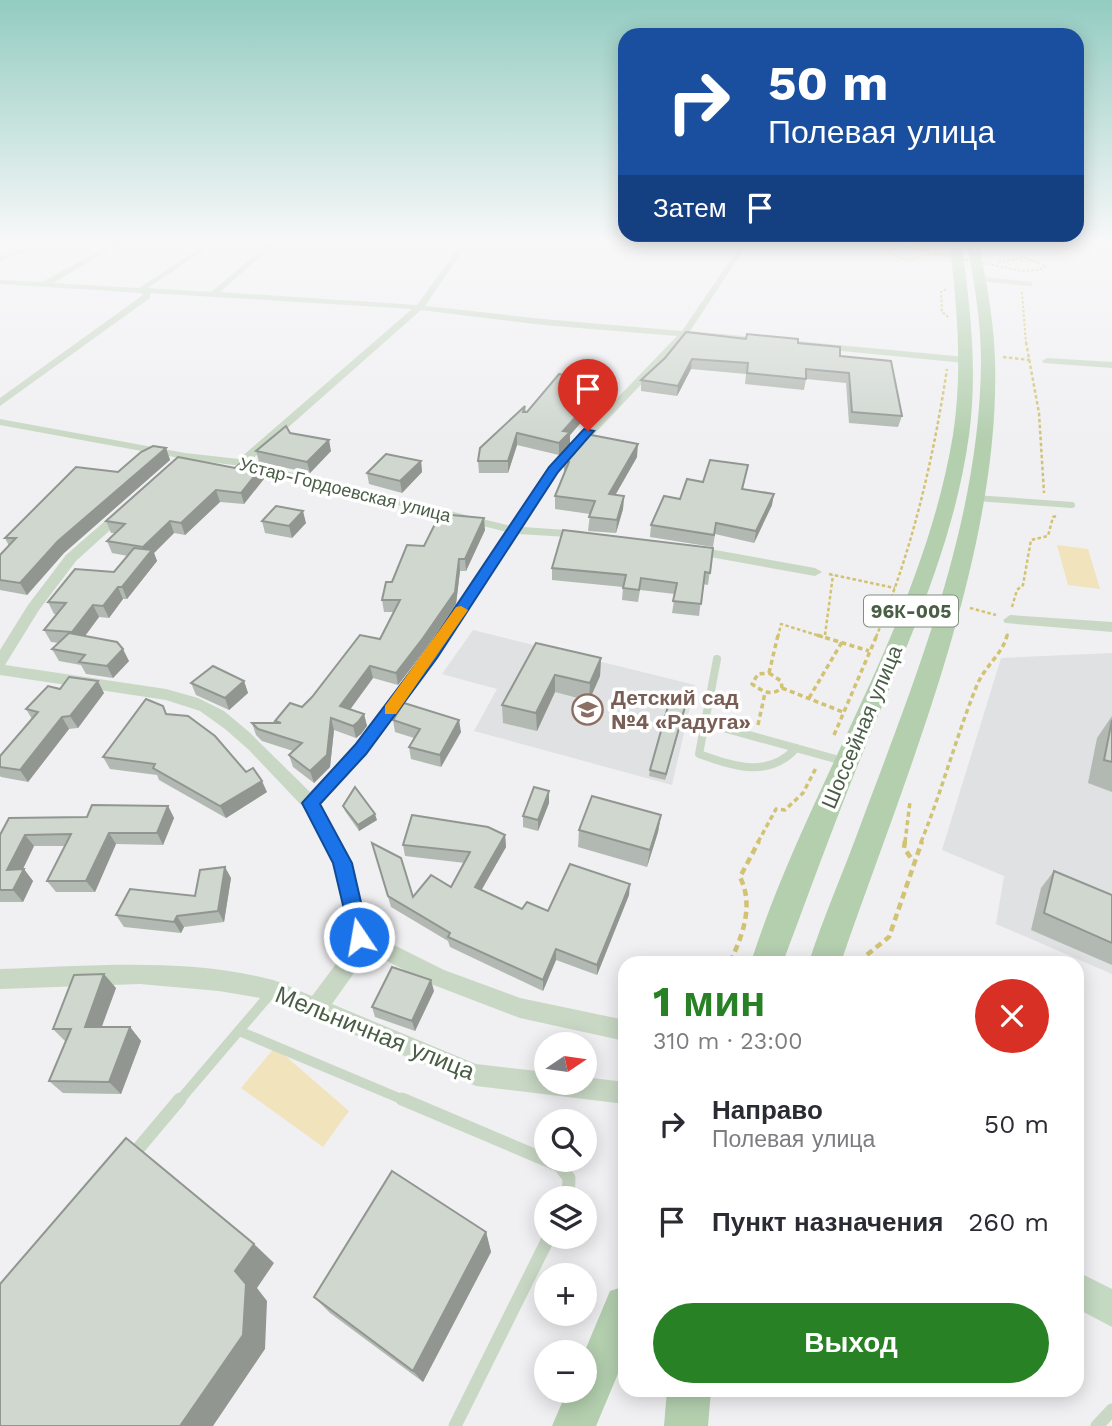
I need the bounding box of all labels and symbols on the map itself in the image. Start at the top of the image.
pin [558,359,618,431]
street label: Устар-Гордоевская улица [237,453,454,526]
road number: 96К-005 [864,596,958,626]
street label: Шоссейная улица [816,641,907,812]
place label: Детский сад №4 «Радуга» [611,685,751,734]
school or university icon: Детский сад №4 «Радуга» [571,693,605,727]
position arrow [322,900,396,974]
street label: Мельничная улица [271,980,479,1086]
north arrow [534,1032,597,1096]

